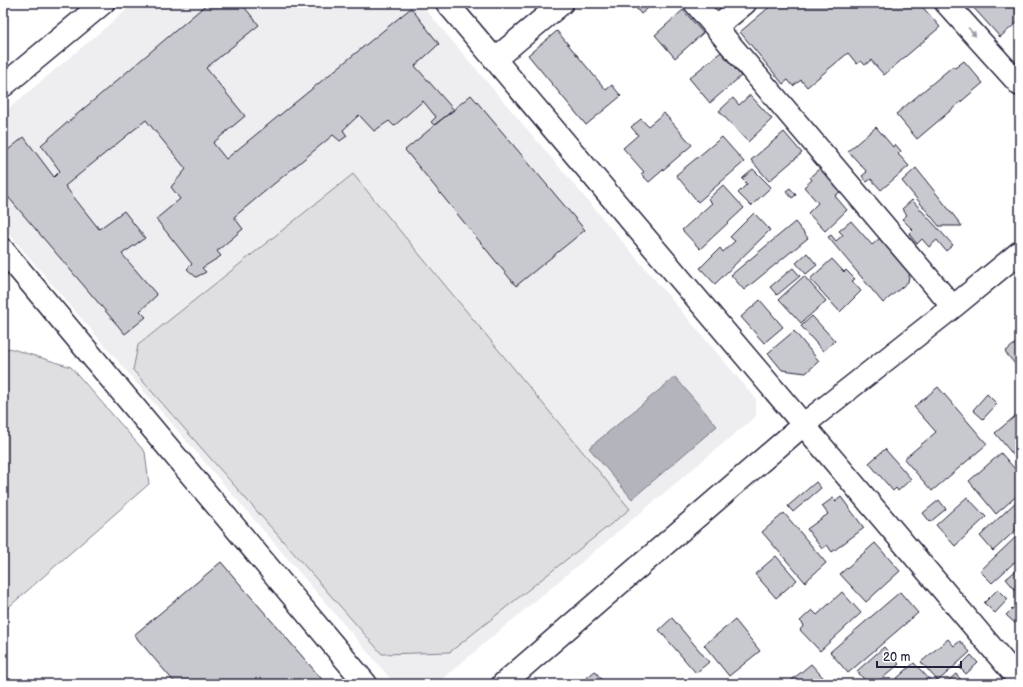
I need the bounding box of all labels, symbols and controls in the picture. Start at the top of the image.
one-way arrow [967,27,977,37]
scale bar [877,643,961,669]
text: 20 m [883,650,910,665]

